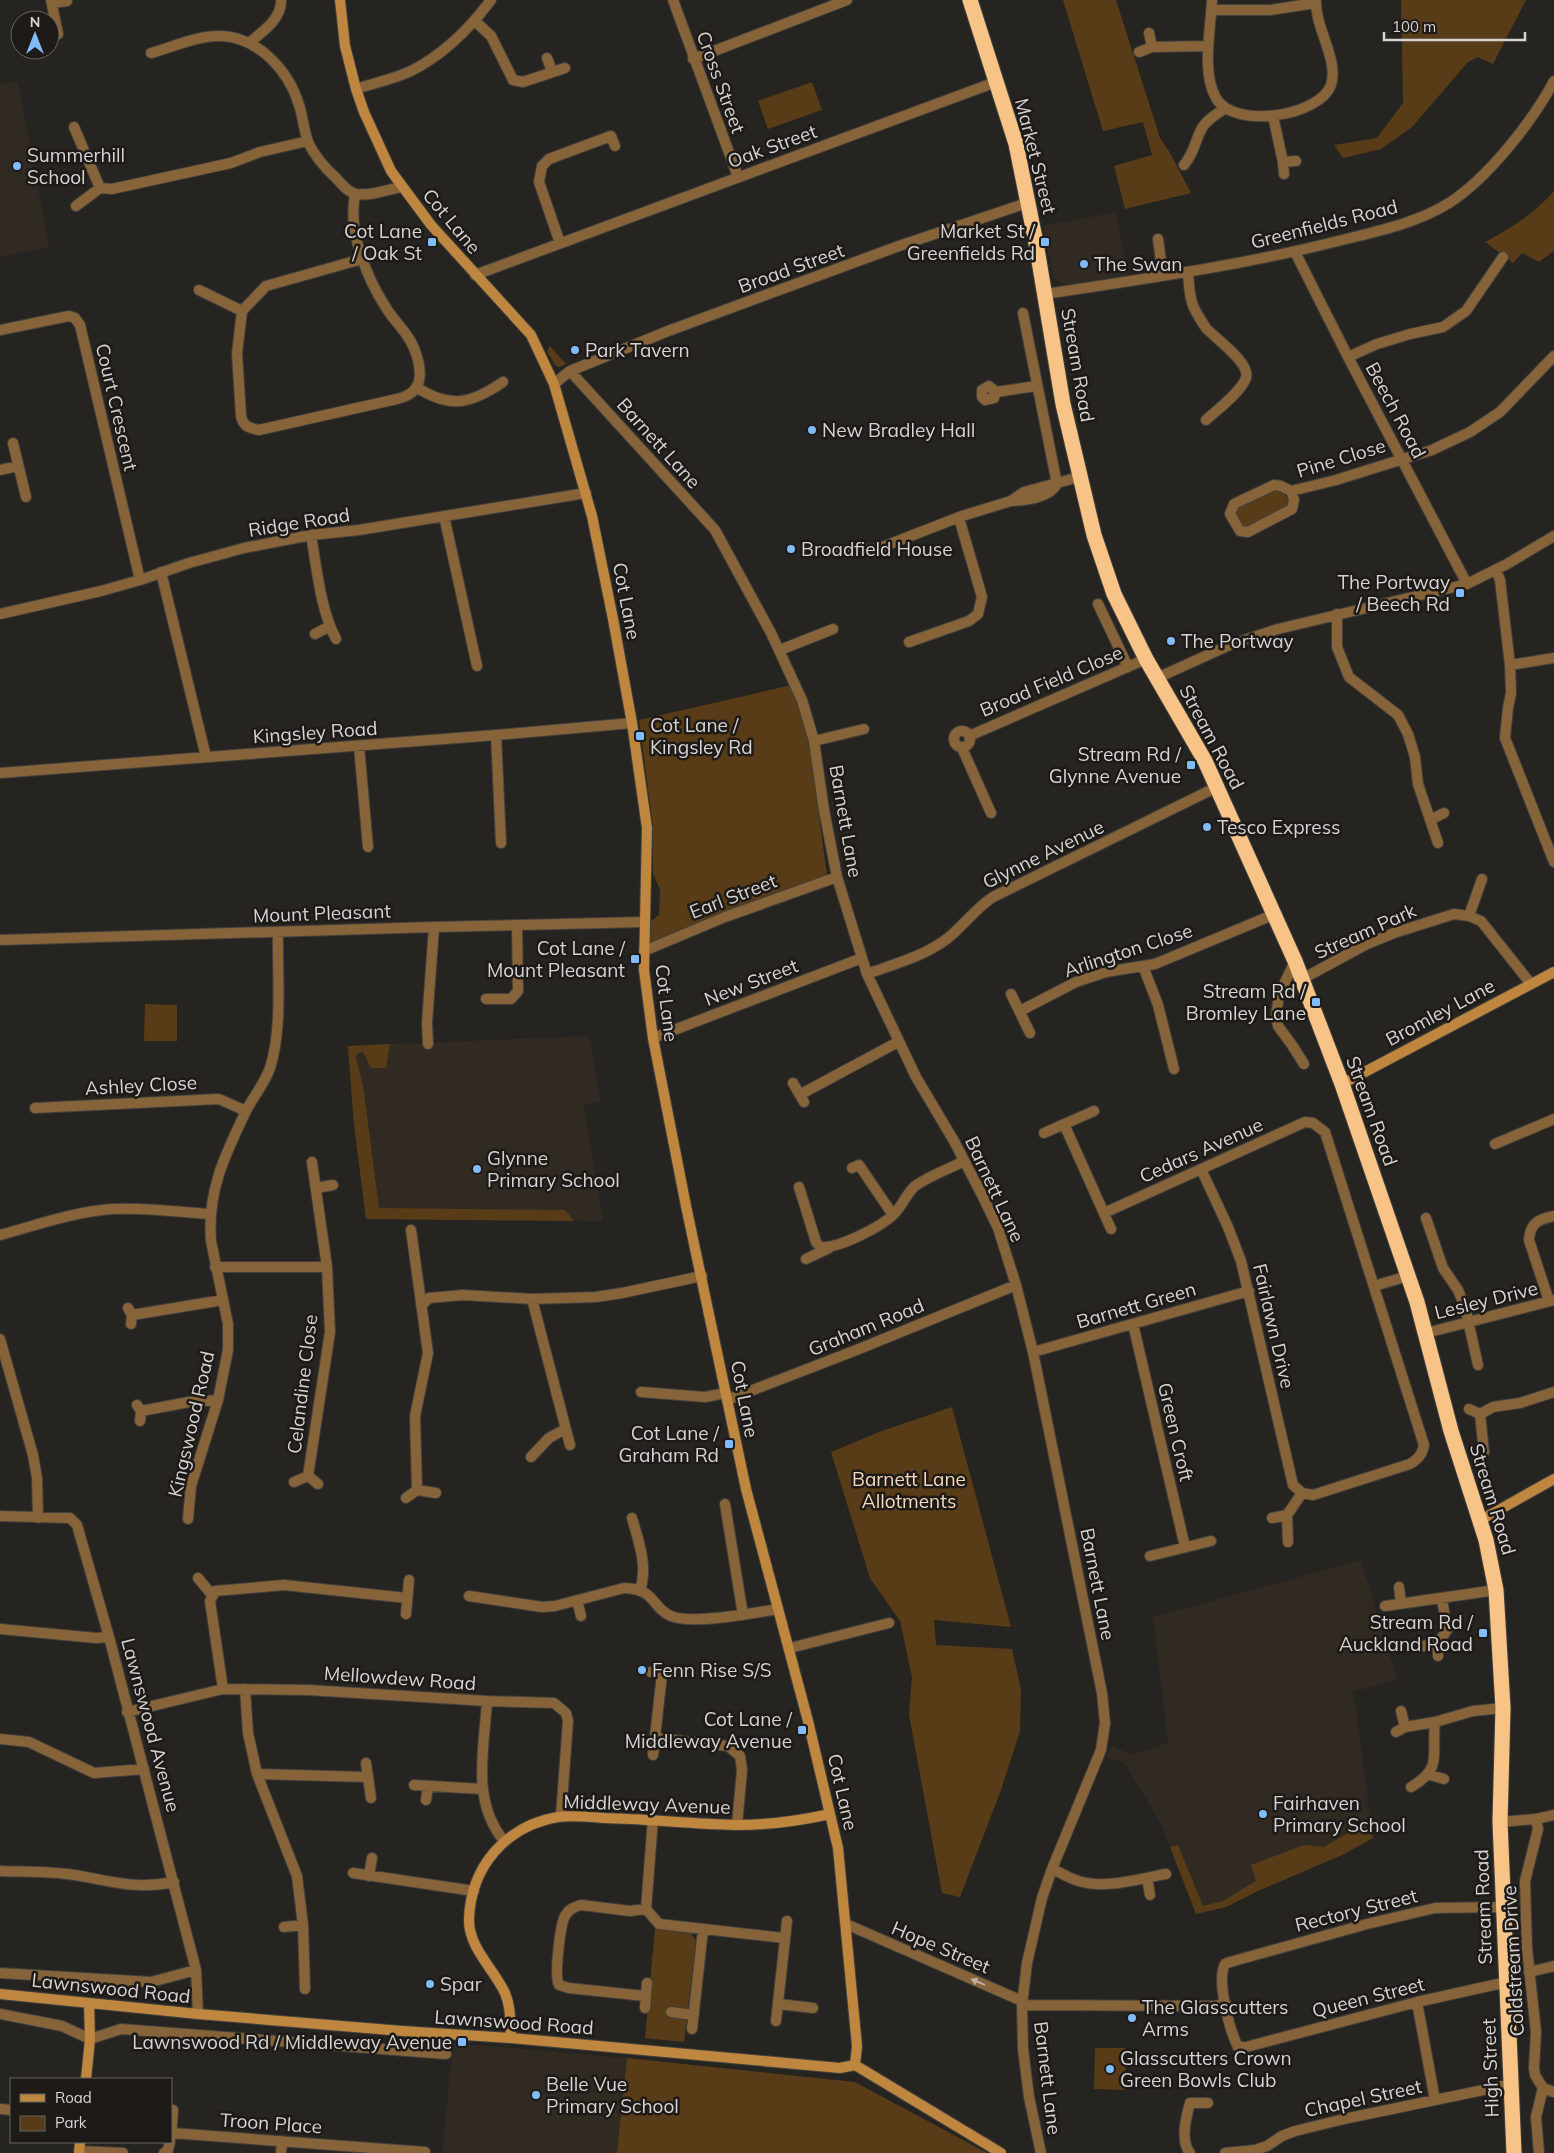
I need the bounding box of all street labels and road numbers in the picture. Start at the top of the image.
street label: Cross Street [691,28,751,137]
street label: Market Street [1010,96,1062,217]
street label: Oak Street [724,119,820,173]
street label: Cot Lane [418,183,486,259]
street label: Greenfields Road [1248,194,1400,254]
street label: Broad Street [735,238,848,298]
street label: Stream Road [1056,306,1100,424]
street label: Court Crescent [91,341,143,473]
street label: Beech Road [1361,358,1431,462]
street label: Barnett Lane [612,393,706,493]
street label: Pine Close [1294,433,1388,483]
street label: Ridge Road [247,502,351,542]
street label: Cot Lane [608,560,646,642]
street label: Broad Field Close [976,640,1126,722]
street label: Stream Road [1174,681,1250,793]
street label: Kingsley Road [252,716,378,748]
street label: Barnett Lane [824,763,868,879]
street label: Glynne Avenue [978,814,1108,894]
street label: Earl Street [686,868,780,924]
street label: Stream Park [1311,898,1420,964]
street label: Mount Pleasant [253,899,392,927]
street label: Arlington Close [1061,918,1195,982]
street label: New Street [701,953,802,1011]
street label: Cot Lane [650,963,684,1043]
street label: Bromley Lane [1381,973,1499,1051]
street label: Stream Road [1341,1053,1403,1169]
street label: Ashley Close [84,1070,198,1100]
street label: Cedars Avenue [1135,1112,1267,1188]
street label: Barnett Lane [960,1132,1030,1246]
street label: Fairlawn Drive [1248,1261,1300,1391]
street label: Barnett Green [1073,1276,1199,1334]
street label: Lesley Drive [1432,1276,1540,1324]
street label: Graham Road [805,1293,927,1361]
street label: Celandine Close [282,1313,322,1455]
street label: Kingswood Road [163,1349,219,1499]
street label: Cot Lane [726,1358,764,1440]
street label: Green Croft [1153,1380,1199,1484]
street label: Stream Road [1465,1440,1521,1558]
street label: Barnett Lane [1075,1526,1121,1642]
street label: Lawnswood Avenue [116,1635,186,1815]
street label: Mellowdew Road [323,1661,477,1695]
street label: Cot Lane [823,1751,863,1833]
street label: Middleway Avenue [563,1789,731,1819]
street label: Stream Road [1469,1849,1497,1965]
street label: Rectory Street [1292,1883,1420,1937]
street label: Coldstream Drive [1497,1885,1529,2037]
street label: Hope Street [888,1916,994,1979]
street label: Lawnswood Road [30,1968,192,2008]
street label: Queen Street [1309,1971,1427,2023]
street label: Lawnswood Road [434,2004,594,2040]
street label: High Street [1476,2018,1504,2118]
street label: Barnett Lane [1029,2020,1067,2136]
street label: Chapel Street [1302,2074,1424,2122]
street label: Troon Place [219,2107,323,2139]

